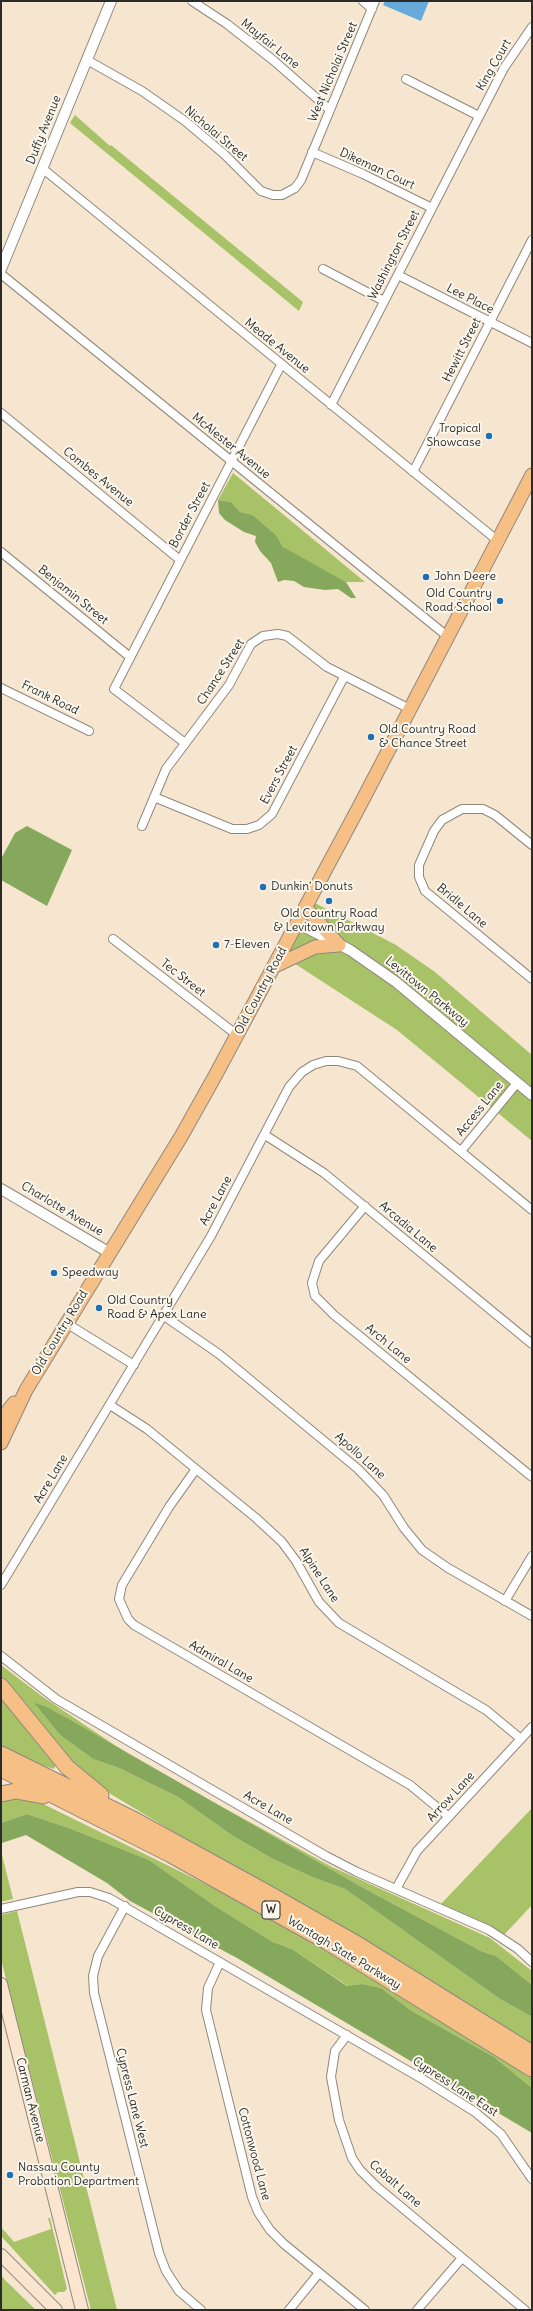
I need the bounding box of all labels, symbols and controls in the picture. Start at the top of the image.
street label: Mayfair Lane [238,16,302,72]
street label: West Nicholai Street [305,20,361,124]
street label: King Court [473,37,515,93]
street label: Duffy Avenue [24,93,64,167]
street label: Nicholai Street [182,103,250,165]
street label: Dikeman Court [337,145,417,193]
street label: Washington Street [365,208,423,302]
street label: Lee Place [444,281,496,317]
street label: Meade Avenue [242,315,312,377]
street label: Hewitt Street [440,316,484,384]
street label: McAlester Avenue [189,410,273,482]
place label: Tropical Showcase [426,422,481,450]
marker: Tropical Showcase [484,431,494,441]
street label: Combes Avenue [60,444,136,510]
street label: Border Street [167,480,213,550]
street label: Benjamin Street [35,562,111,628]
place label: John Deere [434,570,496,584]
marker: John Deere [421,572,431,582]
place label: Old Country Road School [425,587,492,615]
marker: Old Country Road School [495,596,505,606]
street label: Chance Street [194,636,248,708]
street label: Frank Road [19,678,81,718]
place label: Old Country Road & Chance Street [379,723,476,751]
marker: Old Country Road & Chance Street [366,732,376,742]
street label: Evers Street [258,743,300,807]
place label: Dunkin' Donuts [271,880,353,894]
street label: Bridle Lane [434,881,490,931]
marker: Dunkin' Donuts [258,882,268,892]
marker: Old Country Road & Levitown Parkway [324,896,334,906]
place label: Old Country Road & Levitown Parkway [273,907,385,935]
place label: 7-Eleven [224,938,270,952]
marker: 7-Eleven [211,940,221,950]
street label: Old Country Road [232,945,290,1037]
street label: Levittown Parkway [382,954,472,1030]
street label: Tec Street [158,956,208,1000]
street label: Access Lane [453,1079,507,1139]
street label: Acre Lane [197,1174,235,1228]
street label: Charlotte Avenue [18,1179,106,1239]
street label: Arcadia Lane [376,1199,440,1255]
place label: Speedway [62,1266,119,1280]
marker: Speedway [49,1268,59,1278]
street label: Old Country Road [29,1288,91,1378]
place label: Old Country Road & Apex Lane [107,1294,207,1322]
marker: Old Country Road & Apex Lane [94,1303,104,1313]
street label: Arch Lane [362,1321,414,1367]
street label: Apollo Lane [332,1430,388,1482]
street label: Acre Lane [31,1452,71,1506]
street label: Alpine Lane [296,1545,342,1605]
street label: Admiral Lane [186,1638,256,1686]
street label: Arrow Lane [424,1769,478,1825]
street label: Acre Lane [241,1788,295,1828]
road number: W [262,1901,280,1919]
street label: Cypress Lane [151,1904,221,1952]
street label: Wantagh State Parkway [285,1913,403,1993]
street label: Cypress Lane West [113,2047,151,2149]
street label: Cypress Lane East [410,2054,500,2120]
street label: Carman Avenue [12,2056,48,2144]
street label: Cottonwood Lane [235,2106,273,2202]
street label: Cobalt Lane [366,2157,424,2211]
place label: Nassau County Probation Department [18,2161,139,2189]
marker: Nassau County Probation Department [5,2170,15,2180]

